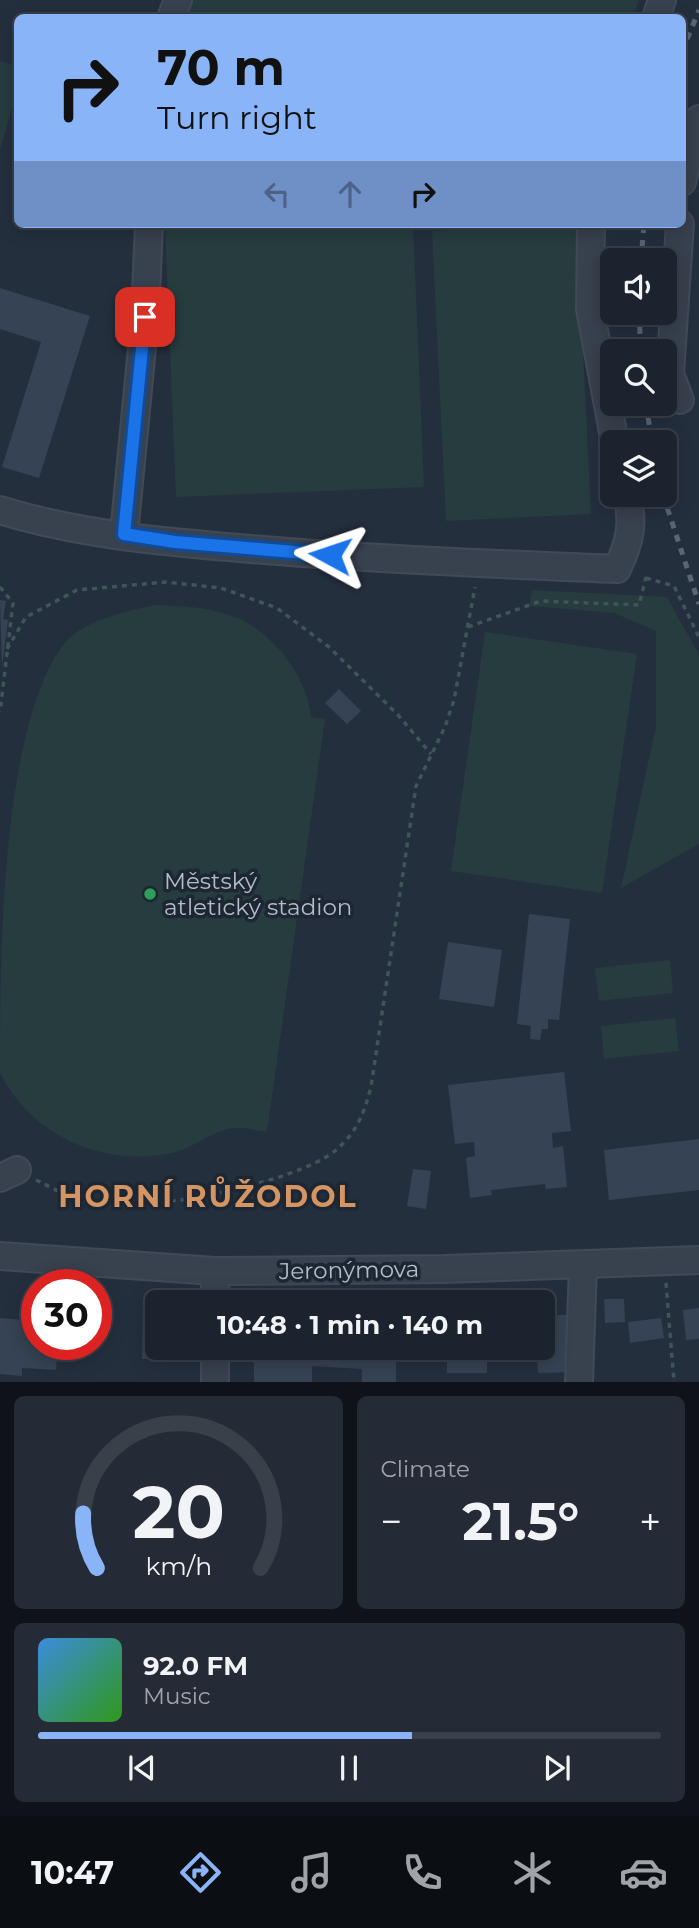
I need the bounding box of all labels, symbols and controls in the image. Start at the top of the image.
text: 70 m [157,38,285,97]
icon: right [42,42,133,133]
text: Turn right [157,98,317,137]
icon: left [258,175,296,213]
icon: ahead [331,175,369,213]
icon: right [404,175,442,213]
map controls [600,248,677,507]
button: sound [600,248,677,325]
pin [115,287,175,347]
icon: arrive [126,298,164,336]
button: search [600,339,677,416]
button: layers [600,430,677,507]
position arrow [293,518,367,592]
place label: Městský atletický stadion [164,867,352,921]
marker: Městský atletický stadion [142,886,158,902]
district label: HORNÍ RŮŽODOL [58,1176,358,1215]
street label: Jeronýmova [278,1255,419,1285]
speed limit sign: 30 [21,1269,112,1360]
text: 10:48 · 1 min · 140 m [217,1309,483,1341]
text: Climate [381,1455,470,1483]
text: 20 [132,1469,224,1557]
text: 21.5° [462,1490,579,1553]
text: − [381,1498,402,1545]
text: + [639,1498,661,1545]
text: km/h [145,1551,212,1581]
text: 92.0 FM [143,1650,248,1682]
text: Music [143,1682,211,1710]
icon: previous [123,1749,161,1787]
icon: pause [330,1749,368,1787]
icon: next [538,1749,576,1787]
icon: directions [176,1848,225,1897]
icon: music [287,1848,336,1897]
icon: phone [398,1848,447,1897]
icon: climate [508,1848,557,1897]
icon: car [619,1848,668,1897]
text: 10:47 [31,1853,114,1892]

